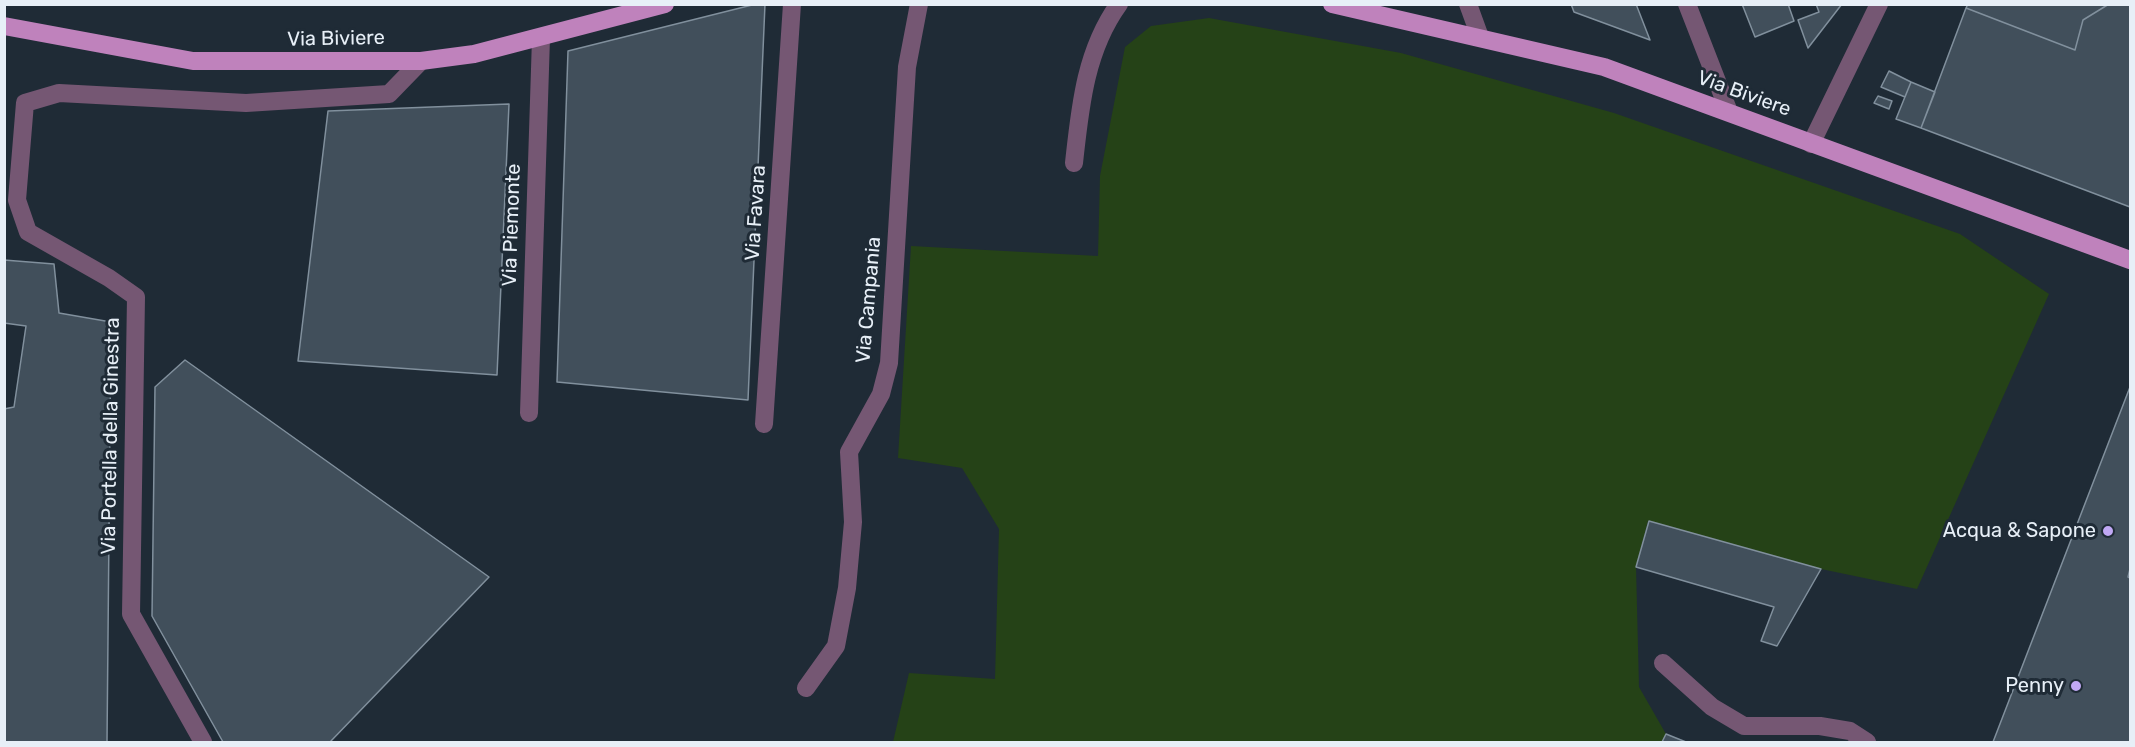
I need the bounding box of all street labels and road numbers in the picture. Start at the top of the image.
street label: Via Biviere [287,26,385,52]
street label: Via Biviere [1694,66,1794,122]
street label: Via Piemonte [498,163,526,287]
street label: Via Favara [741,164,771,262]
street label: Via Campania [852,236,886,364]
street label: Via Portella della Ginestra [97,317,125,555]

